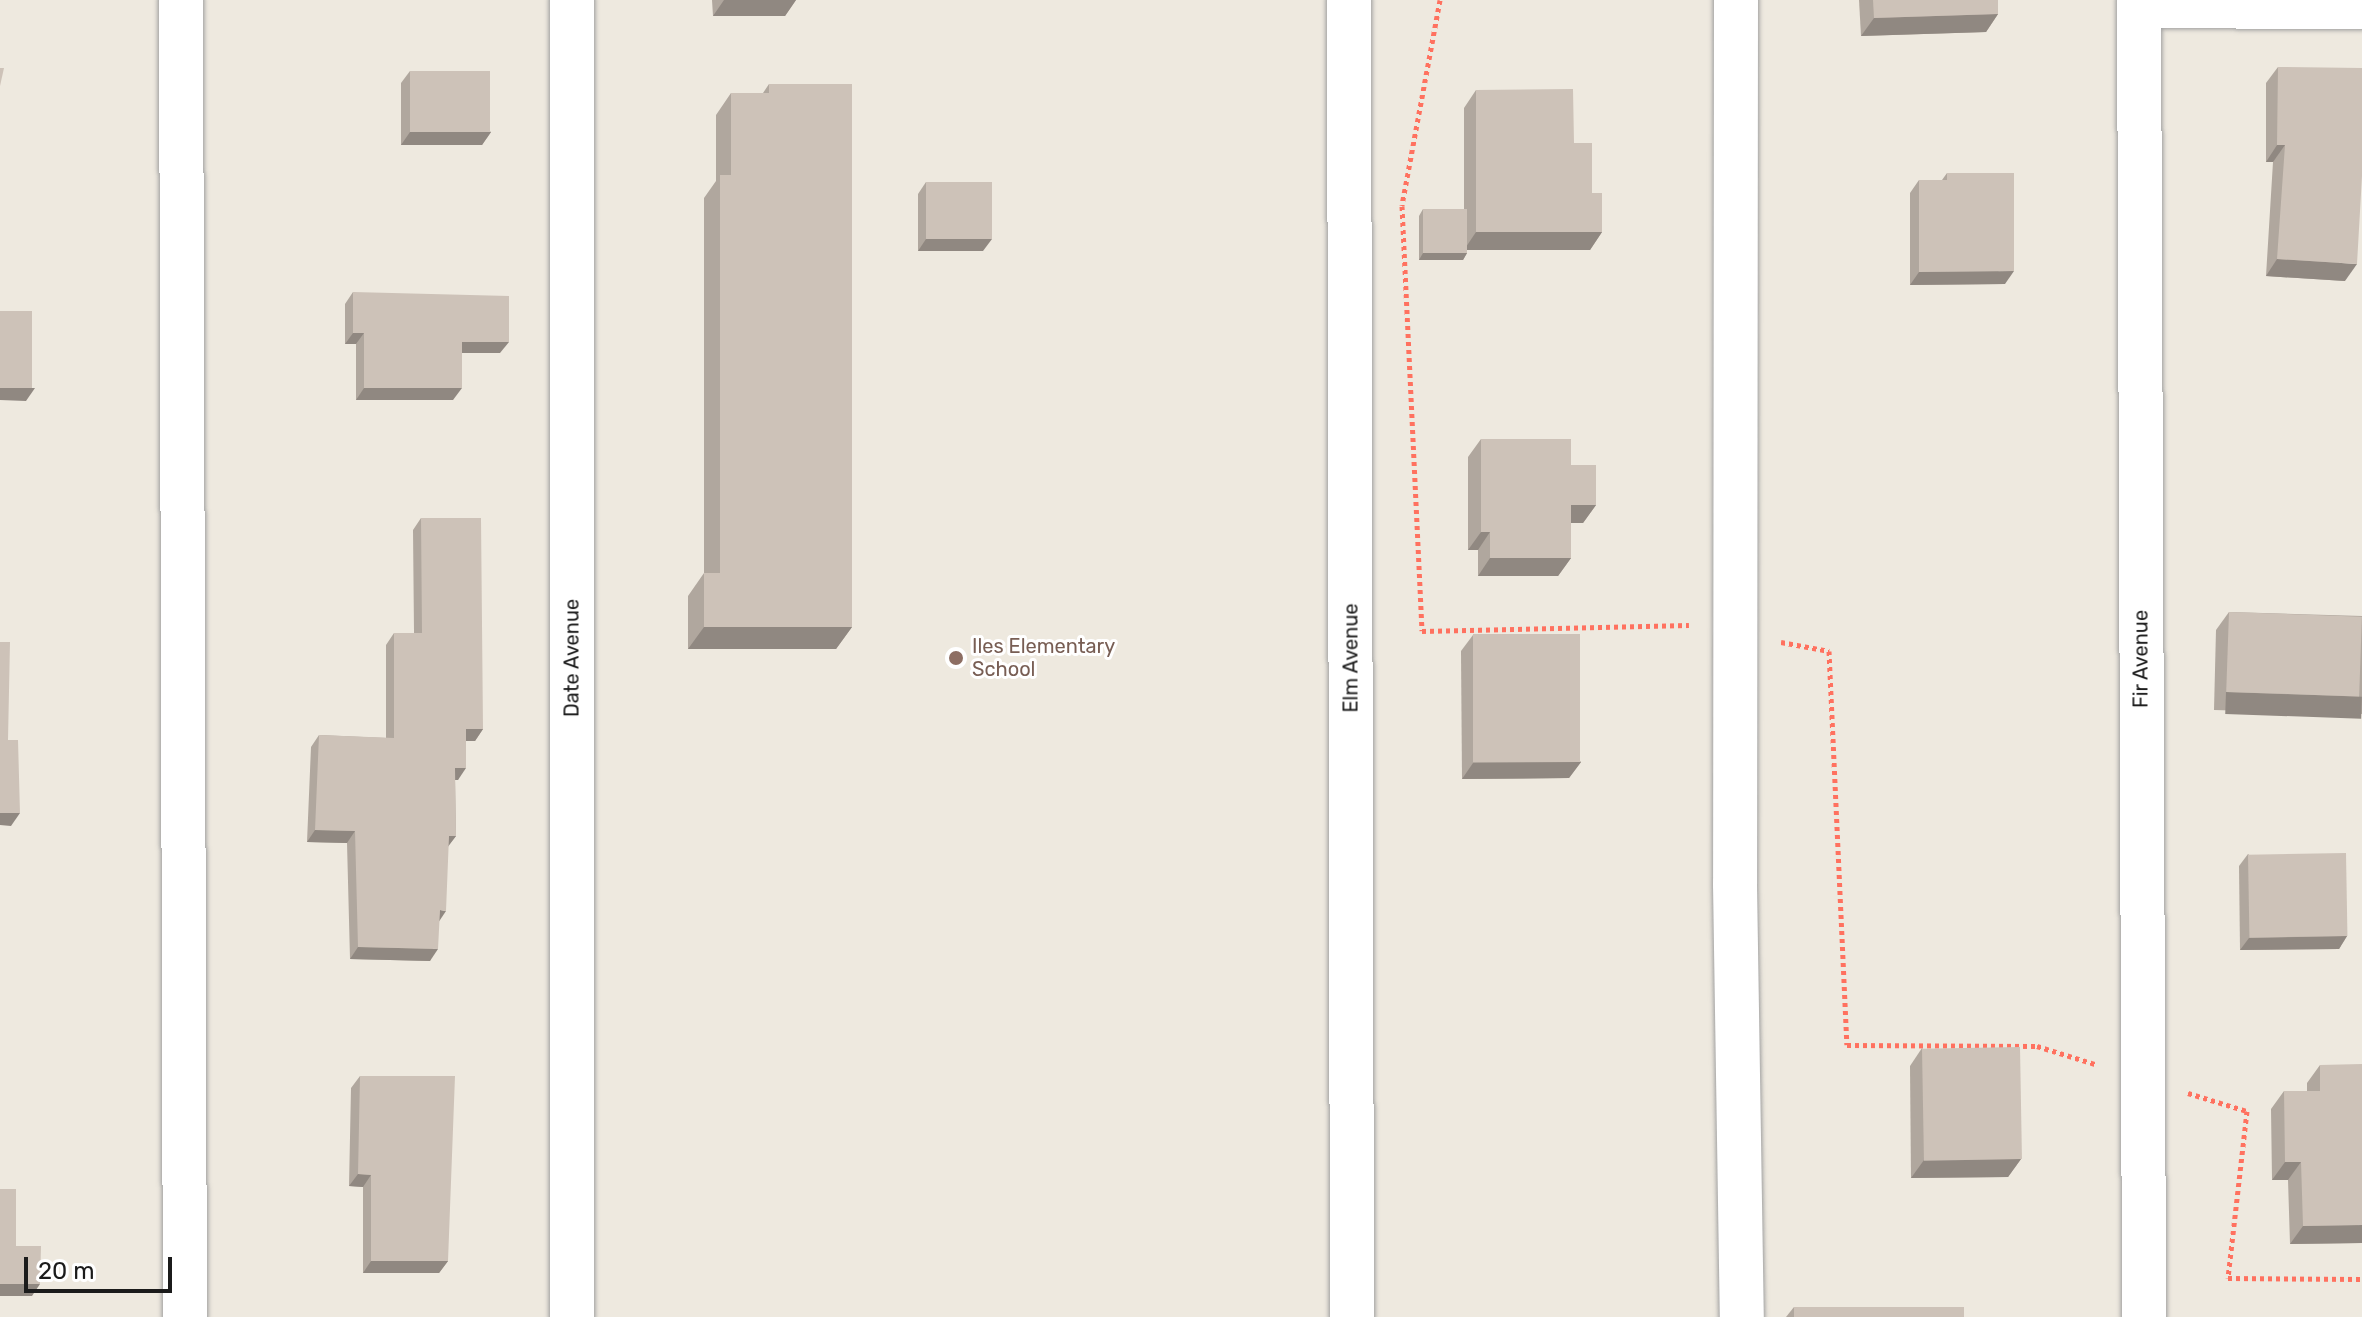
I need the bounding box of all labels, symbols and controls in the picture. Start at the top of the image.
street label: Date Avenue [560,599,584,717]
street label: Elm Avenue [1339,603,1363,713]
street label: Fir Avenue [2129,609,2153,709]
place label: Iles Elementary School [972,634,1115,681]
marker: Iles Elementary School [947,649,965,667]
scale bar [28,1241,176,1291]
text: 20 m [38,1257,95,1285]

